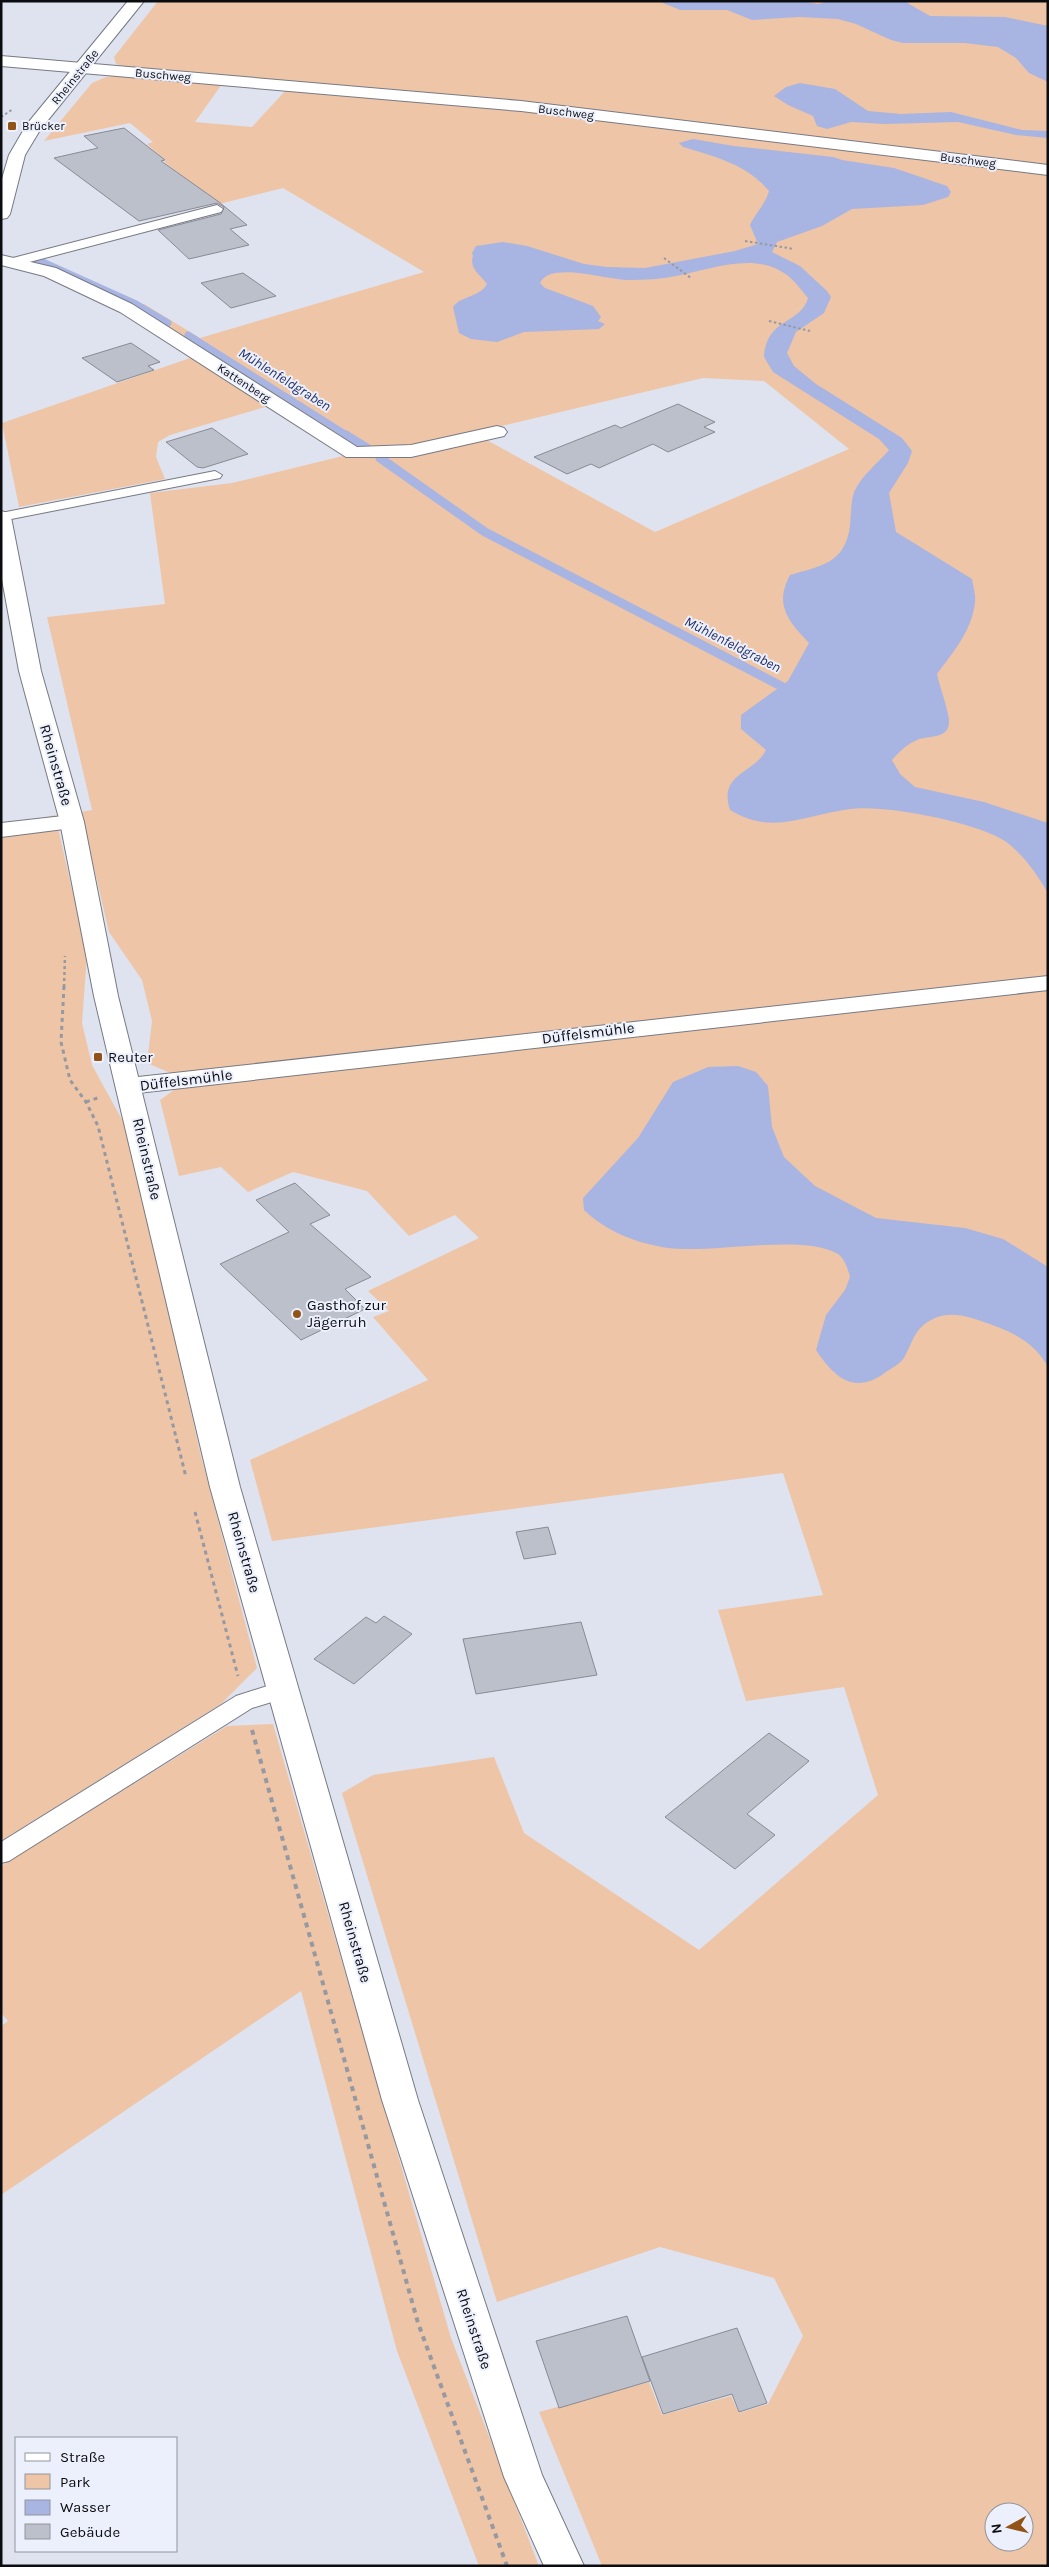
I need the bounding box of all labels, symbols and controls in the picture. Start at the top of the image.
street label: Rheinstraße [49,47,101,107]
street label: Buschweg [134,66,192,84]
street label: Buschweg [537,102,595,122]
place label: Brücker [22,119,65,133]
marker: Brücker [6,120,18,132]
street label: Buschweg [939,150,997,170]
water label: Mühlenfeldgraben [235,344,334,415]
street label: Kattenberg [215,361,273,405]
water label: Mühlenfeldgraben [682,613,784,676]
street label: Rheinstraße [36,722,76,808]
street label: Düffelsmühle [541,1018,635,1048]
place label: Reuter [108,1048,153,1066]
marker: Reuter [92,1051,104,1063]
street label: Düffelsmühle [139,1065,233,1095]
street label: Rheinstraße [129,1116,165,1202]
place label: Gasthof zur Jägerruh [307,1296,387,1331]
marker: Gasthof zur Jägerruh [291,1308,303,1320]
street label: Rheinstraße [224,1509,264,1595]
street label: Rheinstraße [335,1899,375,1985]
street label: Rheinstraße [453,2286,495,2372]
legend [15,2437,178,2552]
text: Straße [60,2448,105,2466]
text: Park [60,2473,90,2491]
text: Wasser [60,2498,111,2516]
north arrow [984,2502,1034,2552]
text: Gebäude [60,2523,120,2541]
text: N [988,2523,1006,2535]

